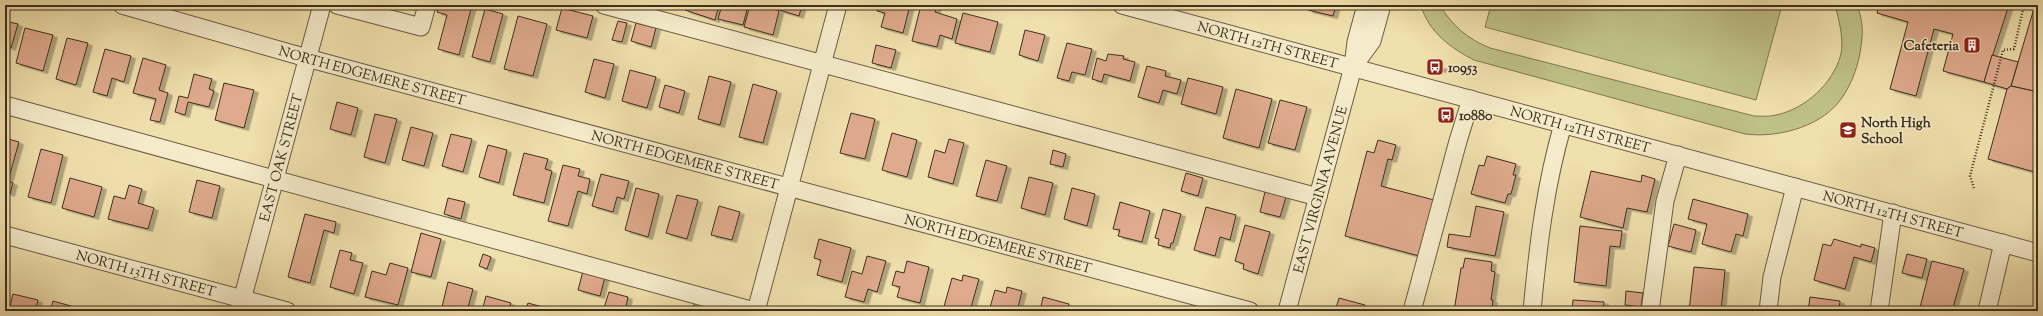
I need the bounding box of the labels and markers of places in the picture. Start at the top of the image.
building icon: Cafeteria [1962,35,1982,55]
place label: Cafeteria [1903,37,1960,57]
bus stop icon: 10953 [1425,57,1445,77]
place label: 10953 [1448,59,1478,79]
bus stop icon: 10880 [1436,105,1456,125]
place label: 10880 [1459,107,1493,127]
place label: North High School [1861,114,1932,150]
school or university icon: North High School [1838,120,1858,140]

